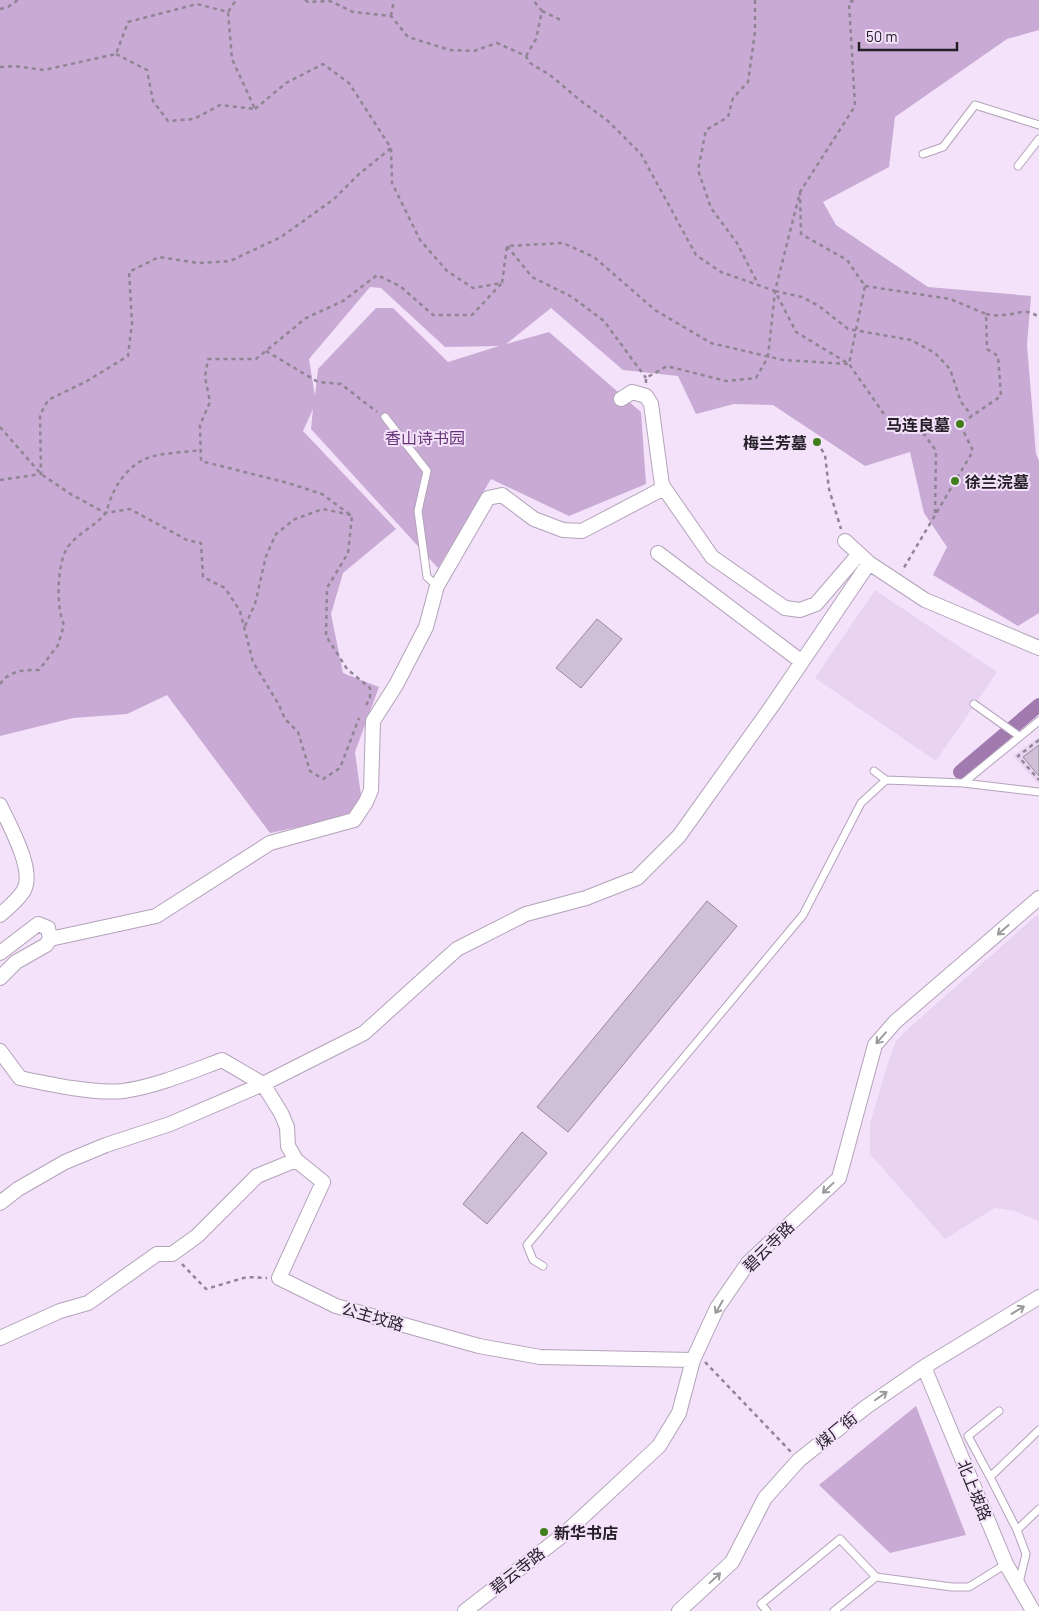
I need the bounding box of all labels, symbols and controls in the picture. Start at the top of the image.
scale bar [859,20,956,52]
text: 50 m [866,27,898,45]
place label: 马连良墓 [886,415,950,434]
marker: 马连良墓 [954,418,966,430]
park label: 香山诗书园 [385,428,465,447]
place label: 梅兰芳墓 [743,433,807,452]
marker: 梅兰芳墓 [811,436,823,448]
place label: 徐兰浣墓 [965,472,1029,491]
marker: 徐兰浣墓 [949,475,961,487]
one-way arrow [997,925,1010,936]
one-way arrow [876,1031,887,1044]
one-way arrow [821,1182,834,1194]
street label: 碧云寺路 [739,1217,797,1275]
street label: 公主坟路 [340,1298,406,1334]
one-way arrow [713,1300,723,1314]
one-way arrow [1011,1304,1025,1314]
one-way arrow [873,1391,887,1401]
street label: 煤厂街 [811,1408,861,1452]
street label: 北上坡路 [954,1457,996,1523]
place label: 新华书店 [554,1523,618,1542]
marker: 新华书店 [538,1526,550,1538]
street label: 碧云寺路 [486,1543,548,1597]
one-way arrow [708,1572,721,1584]

